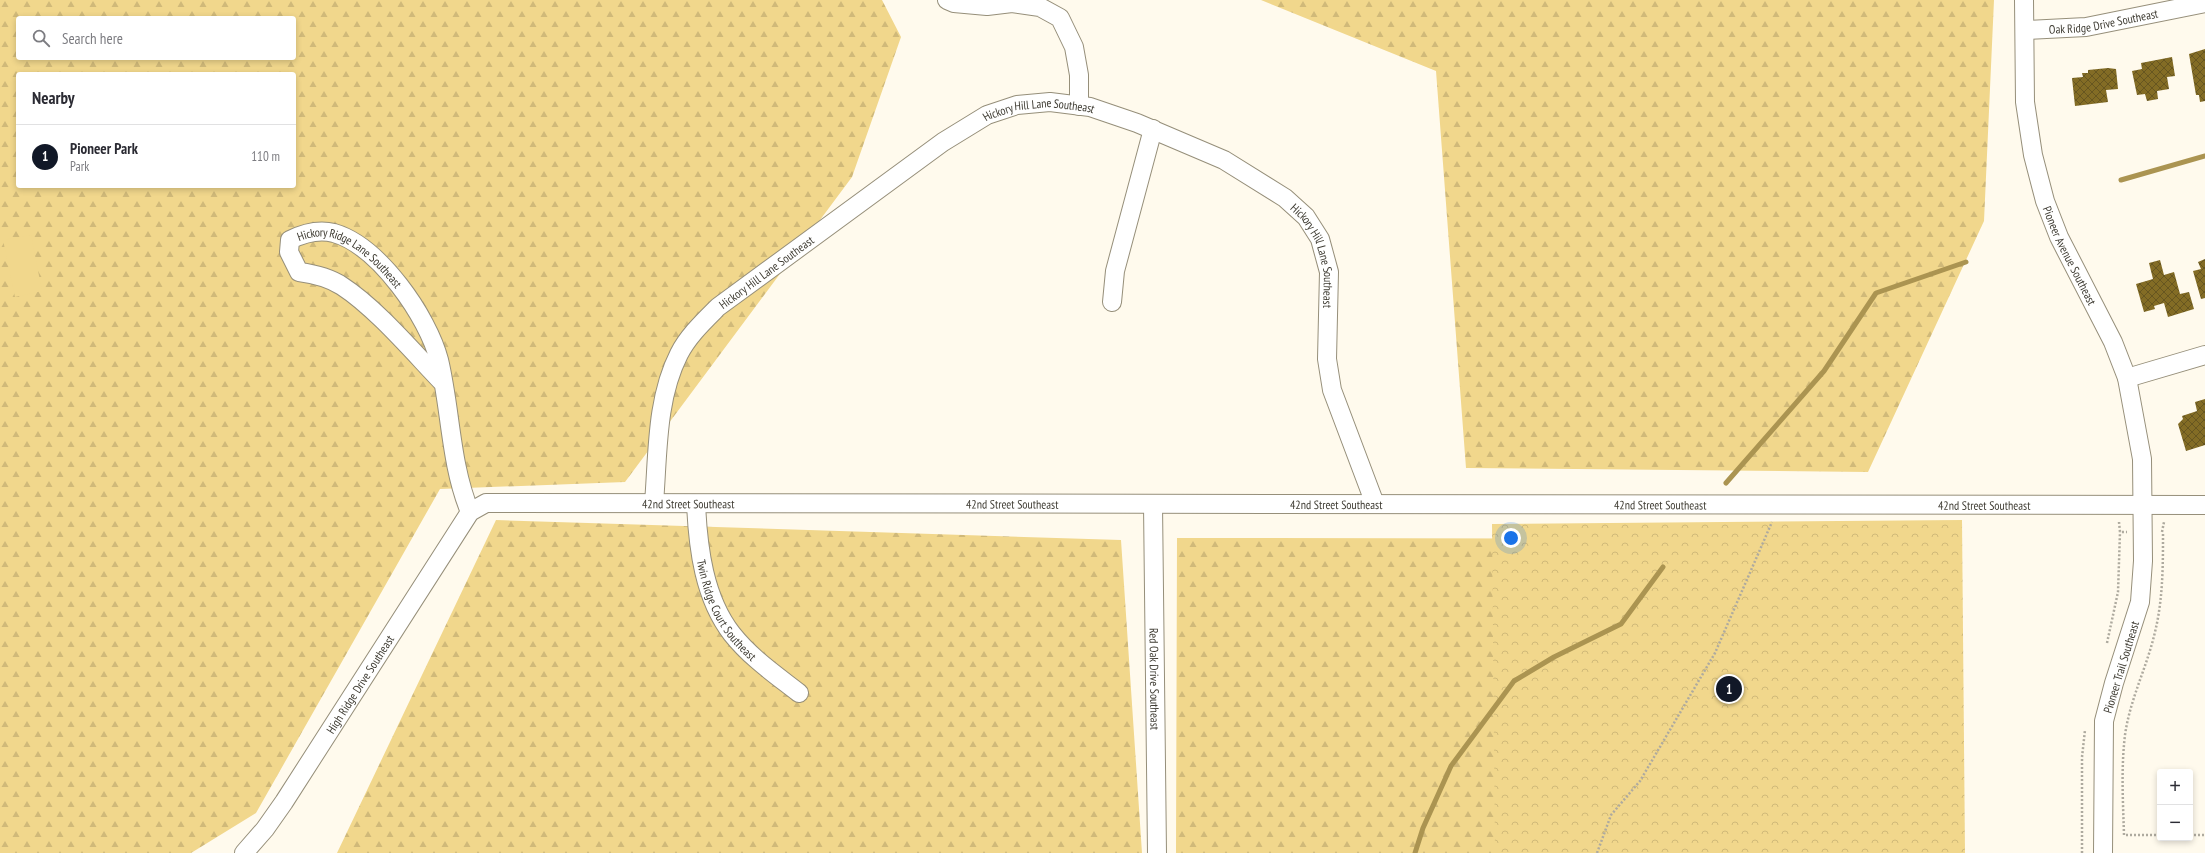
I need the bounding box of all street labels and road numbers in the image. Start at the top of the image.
street label: Oak Ridge Drive Southeast [2048,5,2160,36]
street label: Hickory Hill Lane Southeast [980,94,1098,124]
street label: Hickory Hill Lane Southeast [1288,200,1336,309]
street label: Pioneer Avenue Southeast [2040,204,2100,308]
street label: Hickory Ridge Lane Southeast [295,224,406,291]
street label: Hickory Hill Lane Southeast [716,232,817,312]
street label: 42nd Street Southeast [642,496,735,511]
street label: 42nd Street Southeast [966,496,1059,511]
street label: 42nd Street Southeast [1290,496,1383,512]
street label: 42nd Street Southeast [1614,497,1707,512]
street label: 42nd Street Southeast [1938,497,2031,512]
street label: Twin Ridge Court Southeast [694,558,760,664]
street label: Pioneer Trail Southeast [2100,619,2142,715]
street label: Red Oak Drive Southeast [1147,628,1163,731]
street label: High Ridge Drive Southeast [323,631,397,736]

